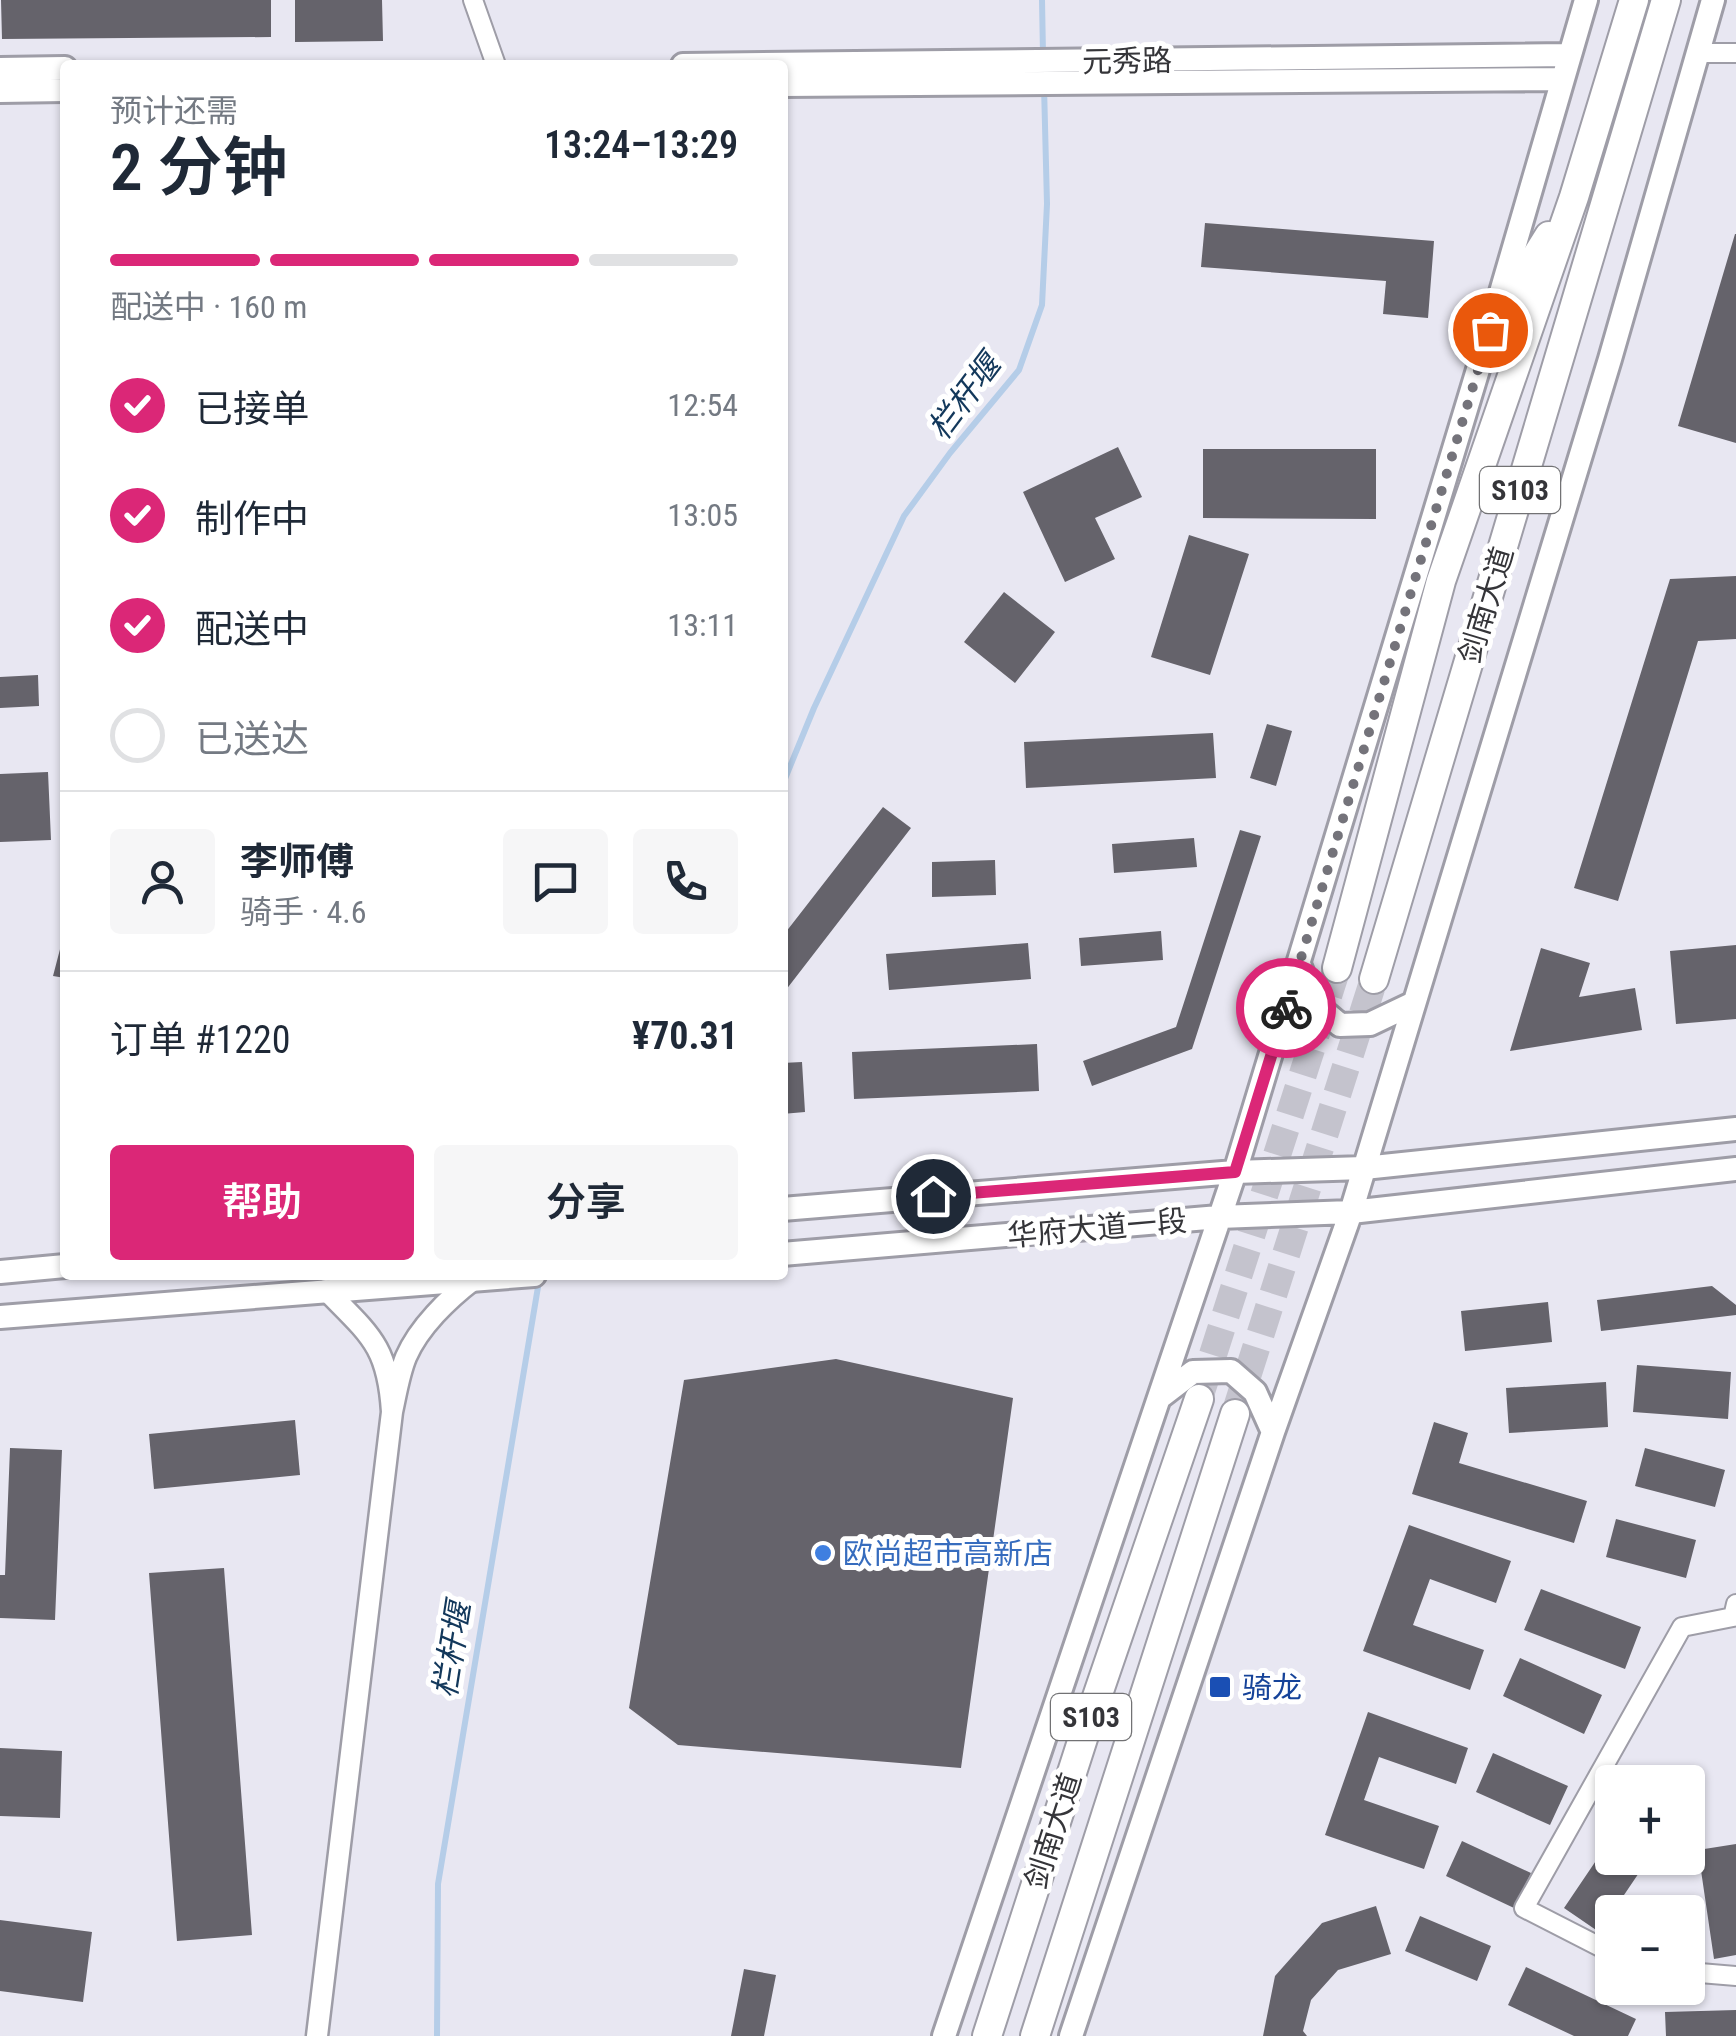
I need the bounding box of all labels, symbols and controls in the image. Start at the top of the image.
street label: 元秀路 [1082,43,1172,79]
text: 预计还需 [110,92,238,130]
text: 13:24–13:29 [544,123,738,167]
text: 2 分钟 [110,130,288,206]
text: 配送中 · 160 m [110,288,307,326]
pin [1448,288,1533,373]
icon: bag [1463,303,1518,358]
water label: 栏杆堰 [920,343,1011,447]
icon: check [110,378,165,433]
text: 12:54 [667,386,738,424]
text: 已接单 [195,387,309,431]
road number: S103 [1480,467,1560,513]
icon: check [110,488,165,543]
text: 13:05 [667,496,738,534]
text: 制作中 [195,497,309,541]
street label: 剑南大道 [1452,543,1520,667]
icon: check [110,598,165,653]
text: 13:11 [667,606,738,644]
text: 配送中 [195,607,309,651]
text: 已送达 [195,717,309,761]
button: person [110,829,215,934]
button: chat [503,829,608,934]
button: phone [633,829,738,934]
text: 李师傅 [240,840,354,884]
text: 骑手 · 4.6 [240,893,367,931]
courier [1236,958,1336,1058]
icon: bike [1259,981,1314,1036]
text: ¥70.31 [632,1014,738,1058]
text: 订单 #1220 [110,1018,291,1062]
button: 帮助 [110,1145,414,1260]
button: 分享 [434,1145,738,1260]
pin [891,1154,976,1239]
icon: home [906,1169,961,1224]
street label: 华府大道一段 [1006,1203,1188,1253]
place label: 欧尚超市高新店 [843,1536,1053,1571]
marker: 欧尚超市高新店 [812,1542,834,1564]
water label: 栏杆堰 [426,1595,479,1700]
place label: 骑龙 [1242,1670,1302,1705]
marker: 骑龙 [1207,1674,1233,1700]
road number: S103 [1051,1694,1131,1740]
map controls [1595,1765,1705,2005]
button: + [1595,1765,1705,1875]
street label: 剑南大道 [1018,1769,1088,1893]
button: − [1595,1895,1705,2005]

